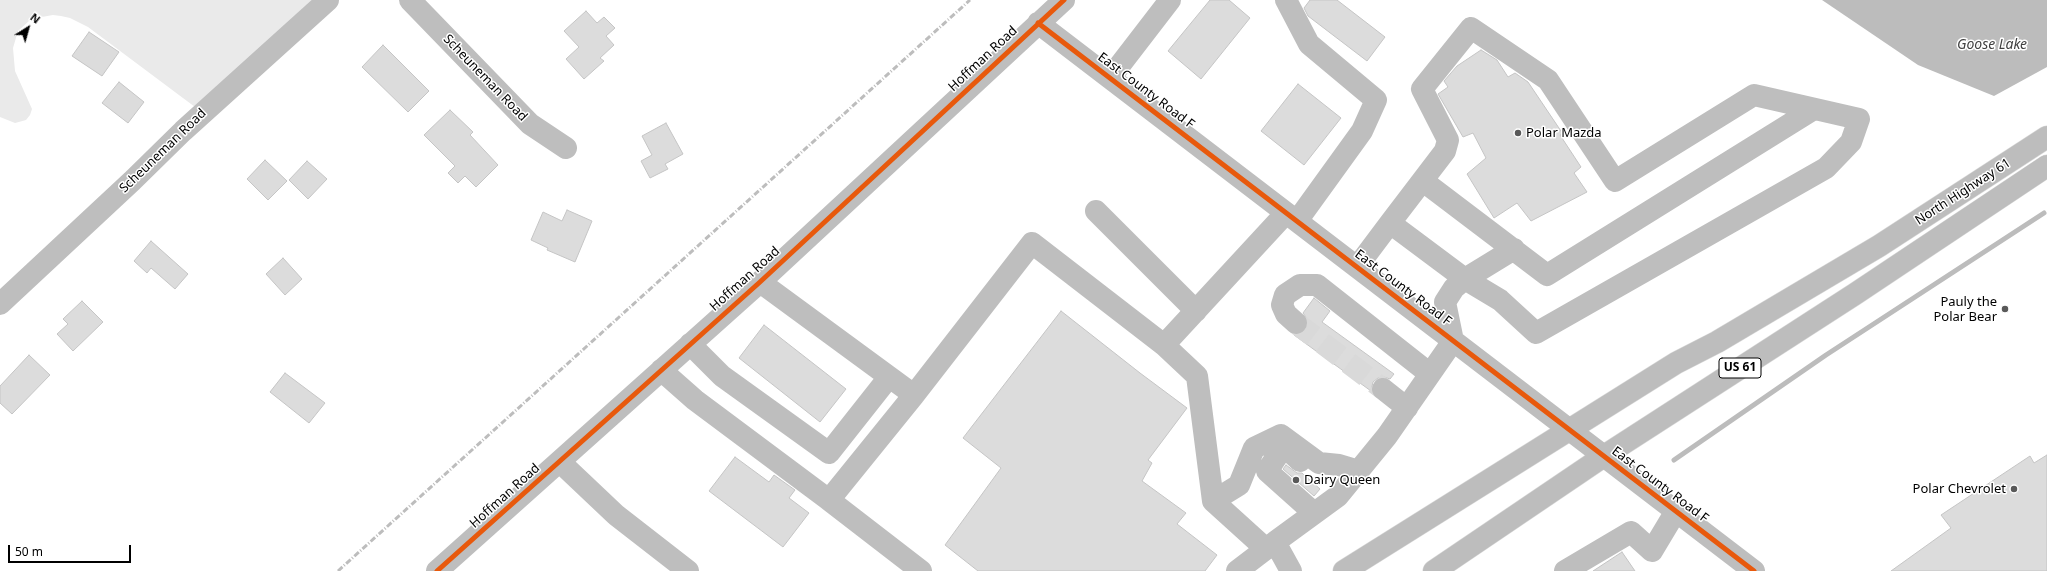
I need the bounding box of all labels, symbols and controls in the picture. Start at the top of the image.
north arrow [8,8,48,48]
text: N [27,9,44,27]
street label: Hoffman Road [945,23,1021,95]
street label: Scheuneman Road [440,31,530,125]
water label: Goose Lake [1957,37,2027,53]
street label: East County Road F [1095,50,1197,132]
street label: Scheuneman Road [116,106,210,196]
place label: Polar Mazda [1526,125,1602,141]
marker: Polar Mazda [1513,128,1523,138]
street label: North Highway 61 [1912,155,2014,229]
street label: Hoffman Road [707,244,783,314]
street label: East County Road F [1352,247,1454,329]
place label: Pauly the Polar Bear [1933,294,1997,325]
marker: Pauly the Polar Bear [2000,304,2010,314]
road number: US 61 [1719,358,1761,378]
street label: East County Road F [1609,444,1711,526]
street label: Hoffman Road [467,461,543,531]
place label: Dairy Queen [1304,472,1380,488]
marker: Dairy Queen [1291,475,1301,485]
place label: Polar Chevrolet [1913,481,2006,497]
marker: Polar Chevrolet [2009,484,2019,494]
scale bar [10,537,133,563]
text: 50 m [15,543,43,560]

